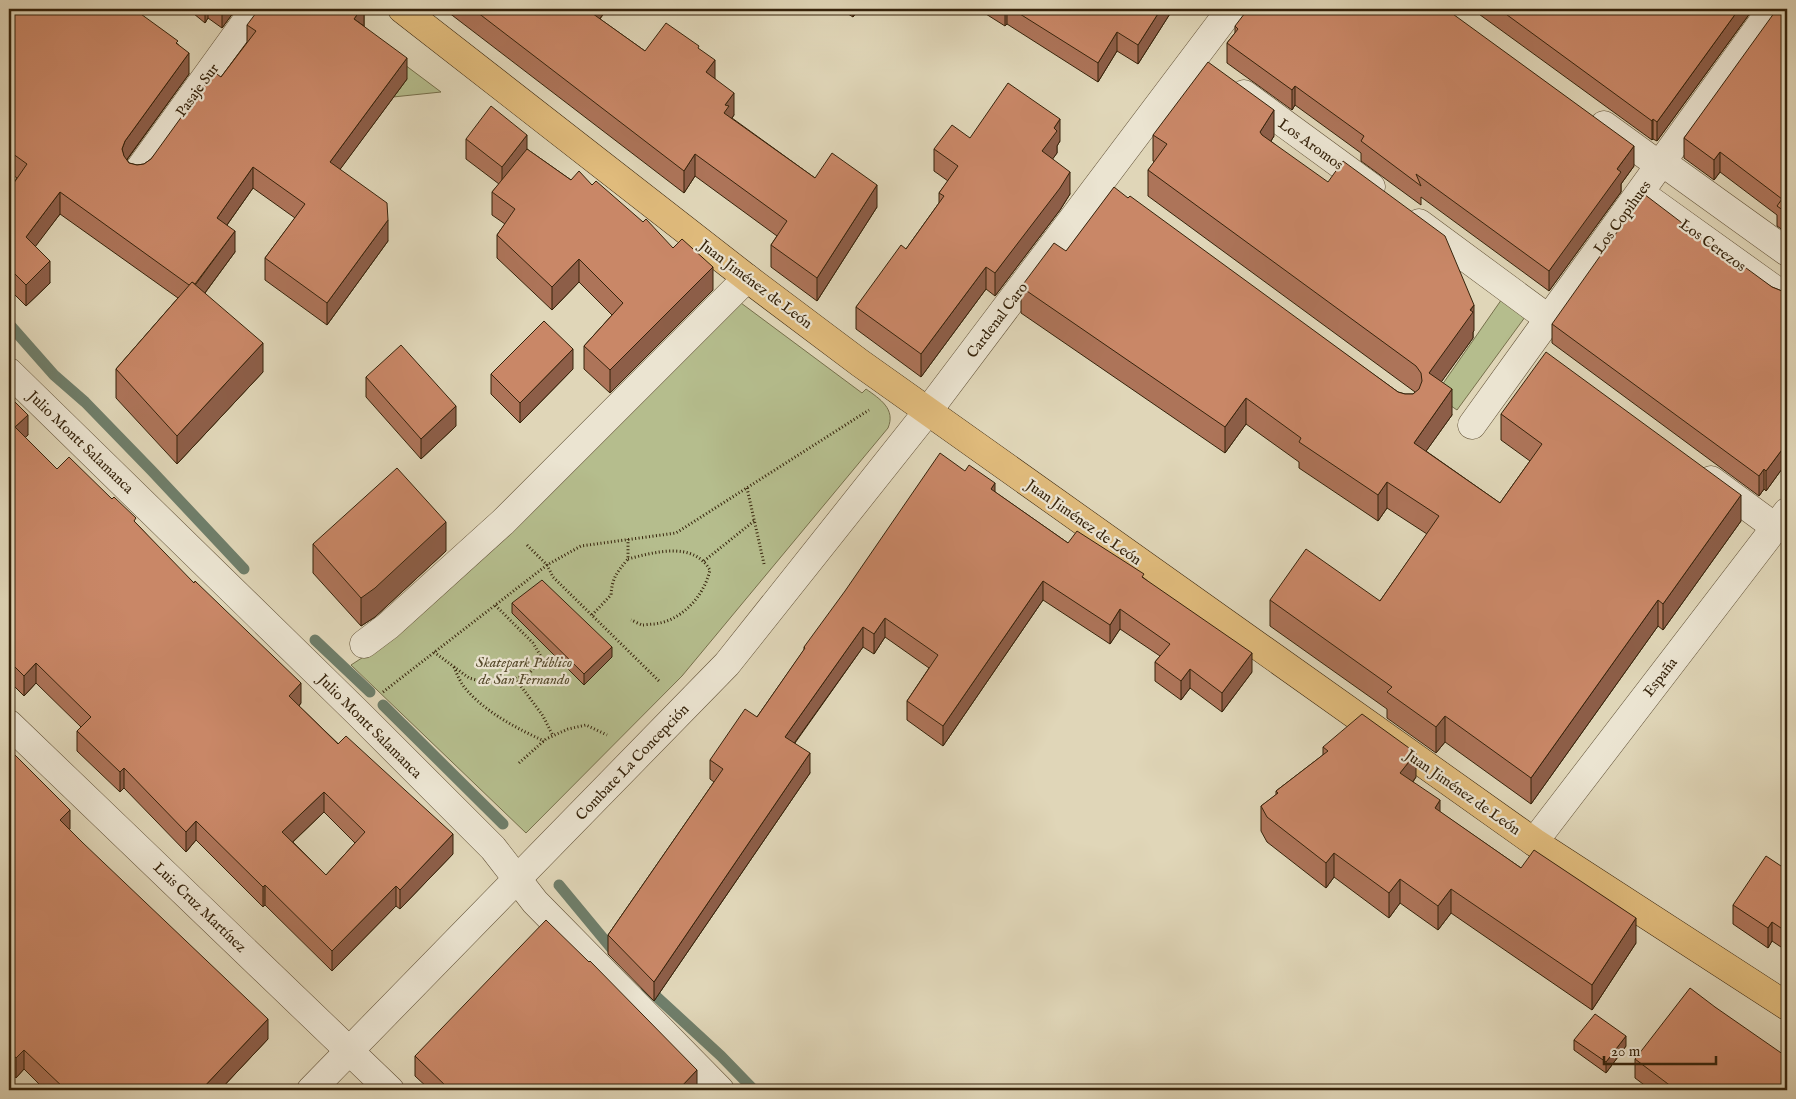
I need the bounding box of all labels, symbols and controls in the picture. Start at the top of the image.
street label: Pasaje Sur [172,59,223,121]
street label: Los Aromos [1274,114,1347,174]
street label: Los Copihues [1589,177,1655,258]
street label: Los Cerezos [1676,215,1750,276]
street label: Juan Jiménez de León [694,234,816,333]
street label: Cardenal Caro [963,279,1032,362]
street label: Julio Montt Salamanca [22,385,138,498]
street label: Juan Jiménez de León [1021,474,1145,569]
park label: Skatepark Público de San Fernando [476,653,572,689]
street label: España [1639,653,1682,701]
street label: Julio Montt Salamanca [312,669,426,783]
street label: Combate La Concepción [572,700,693,825]
street label: Juan Jiménez de León [1400,744,1524,839]
street label: Luis Cruz Martínez [149,858,250,957]
scale bar [1604,1034,1716,1066]
text: 20 m [1611,1042,1641,1061]

